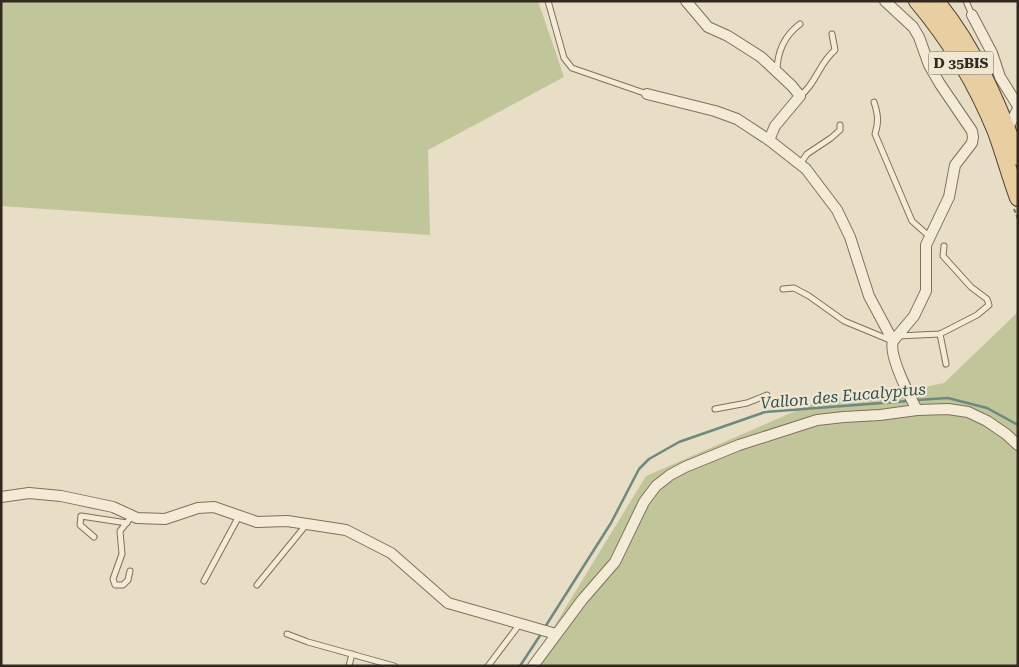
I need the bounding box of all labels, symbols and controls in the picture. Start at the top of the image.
road number: D 35BIS [928,52,994,74]
water label: Vallon des Eucalyptus [760,379,926,413]

